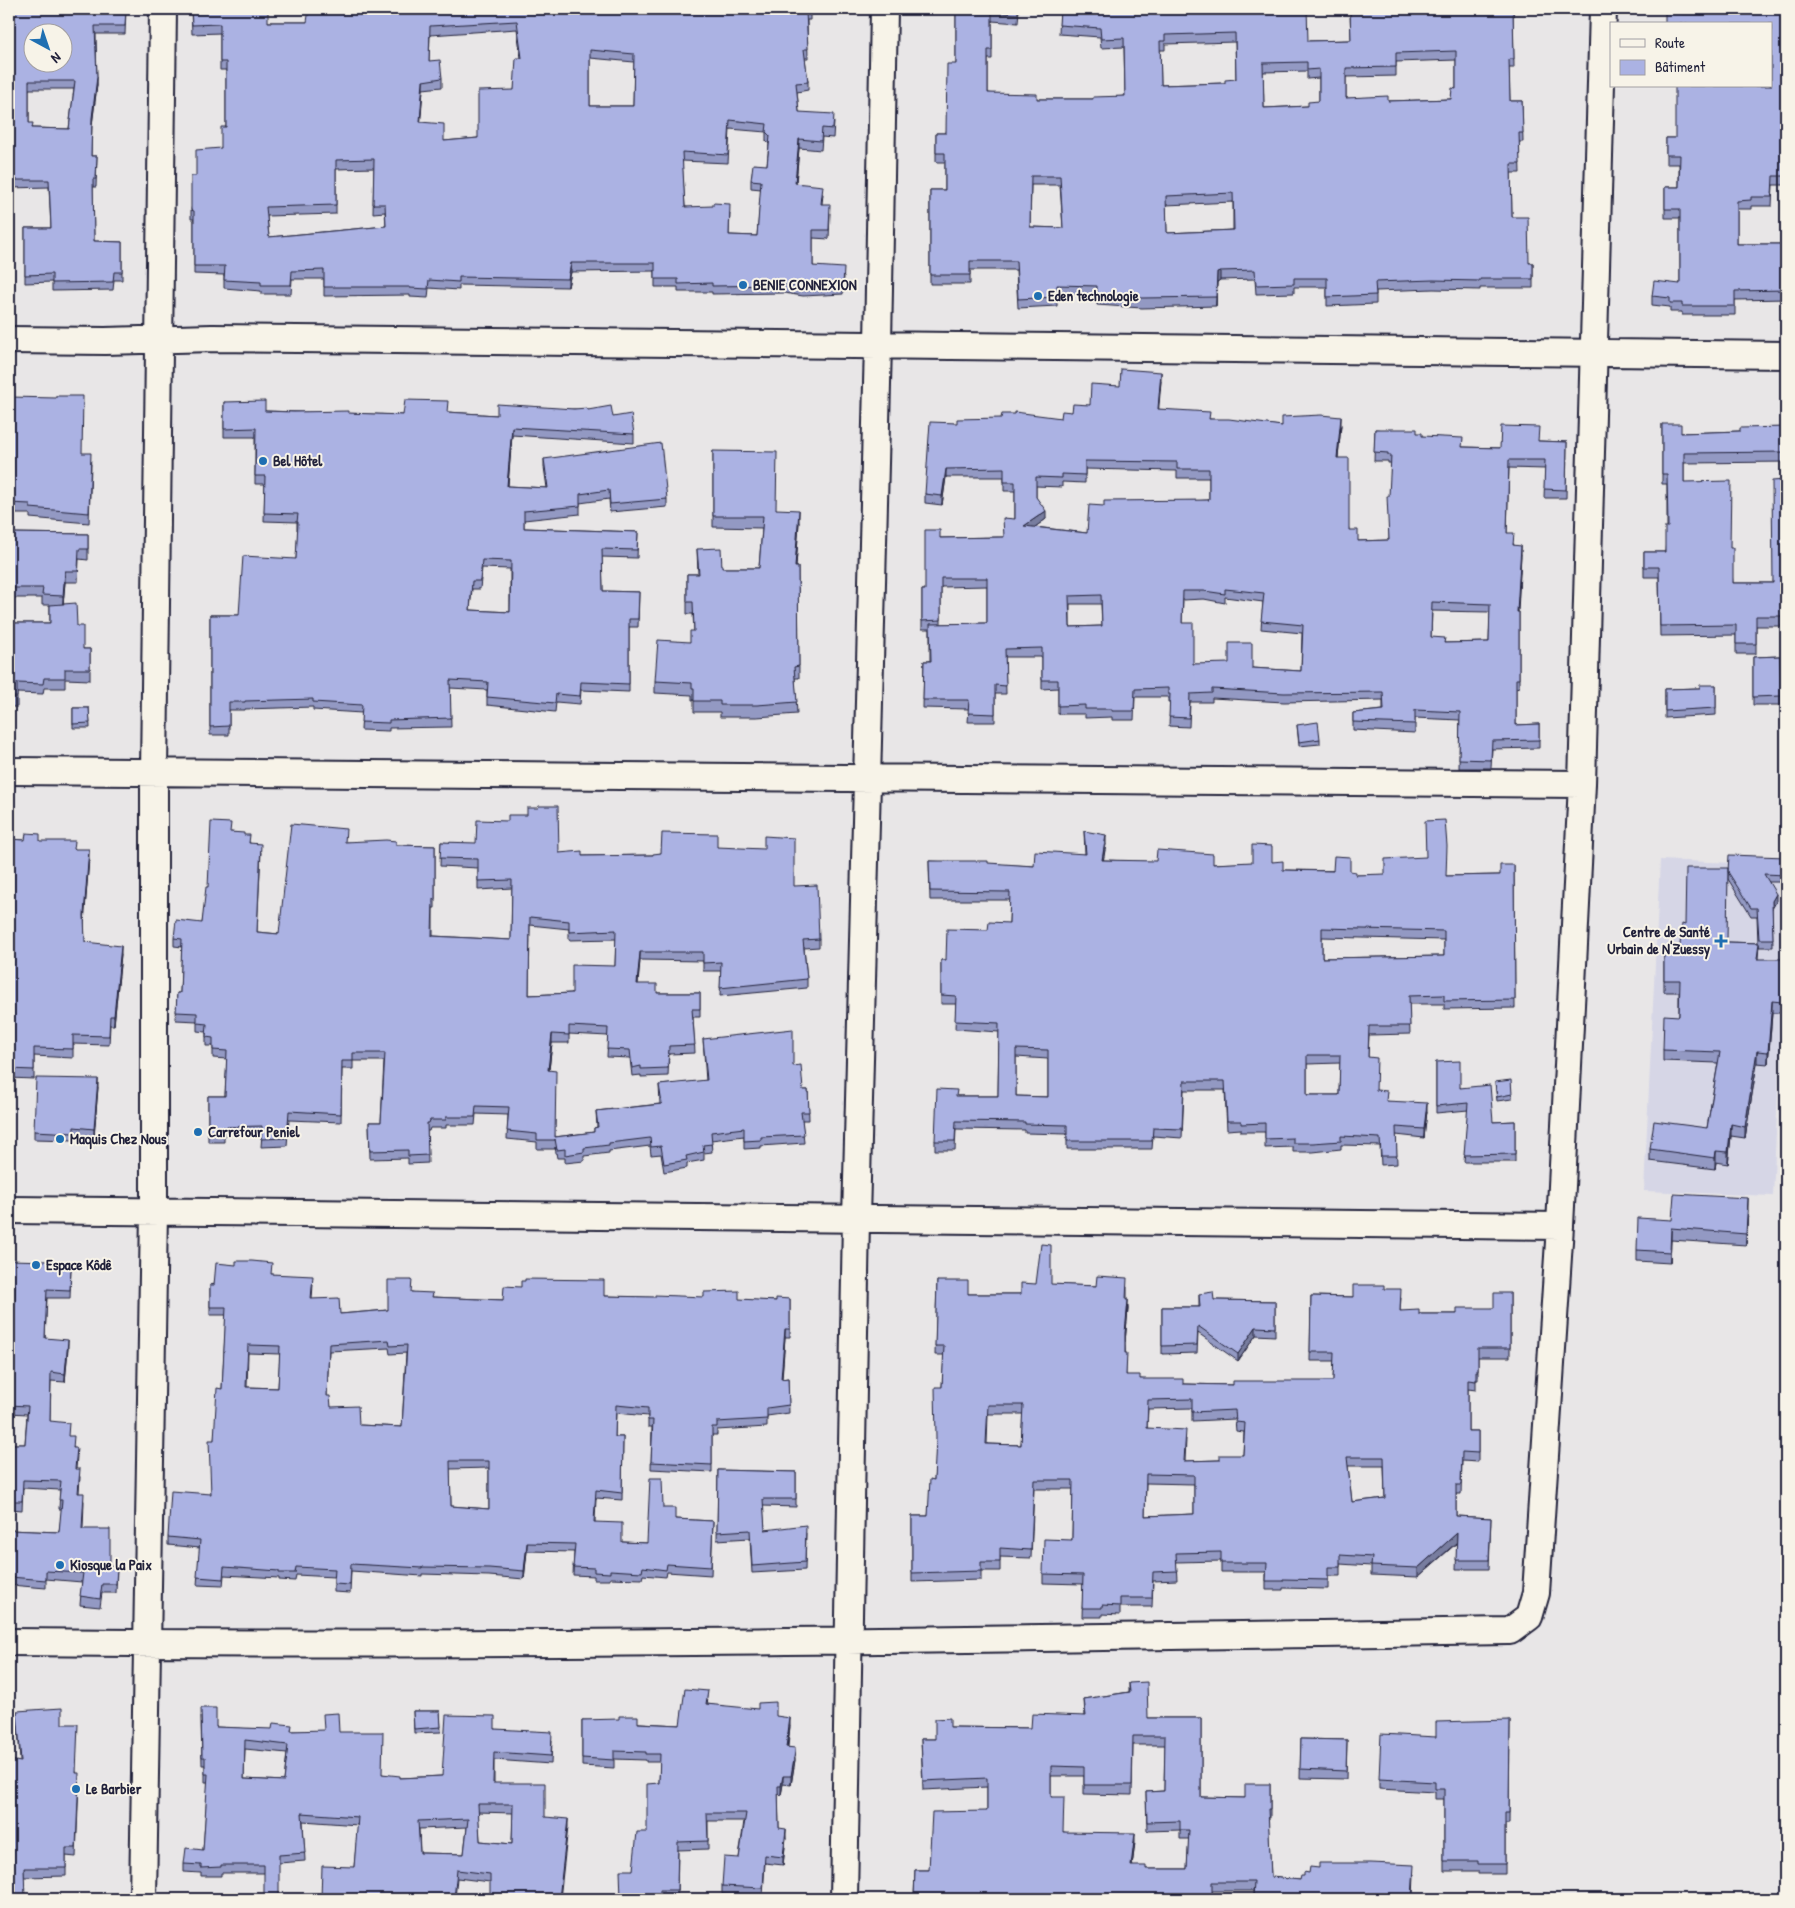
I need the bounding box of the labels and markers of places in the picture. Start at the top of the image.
place label: BENIE CONNEXION [753,274,857,295]
marker: BENIE CONNEXION [737,279,749,291]
place label: Eden technologie [1048,285,1139,307]
marker: Eden technologie [1032,290,1044,302]
place label: Bel Hôtel [273,450,323,471]
marker: Bel Hôtel [257,455,269,467]
place label: Centre de Santé Urbain de N'Zuessy [1607,921,1711,960]
marker: Centre de Santé Urbain de N'Zuessy [1714,934,1728,948]
place label: Carrefour Peniel [208,1121,301,1142]
marker: Carrefour Peniel [192,1126,204,1138]
place label: Maquis Chez Nous [70,1128,167,1150]
marker: Maquis Chez Nous [54,1133,66,1145]
place label: Espace Kôdê [46,1254,112,1276]
marker: Espace Kôdê [30,1259,42,1271]
place label: Kiosque la Paix [70,1554,152,1576]
marker: Kiosque la Paix [54,1559,66,1571]
place label: Le Barbier [86,1778,142,1799]
marker: Le Barbier [70,1783,82,1795]

